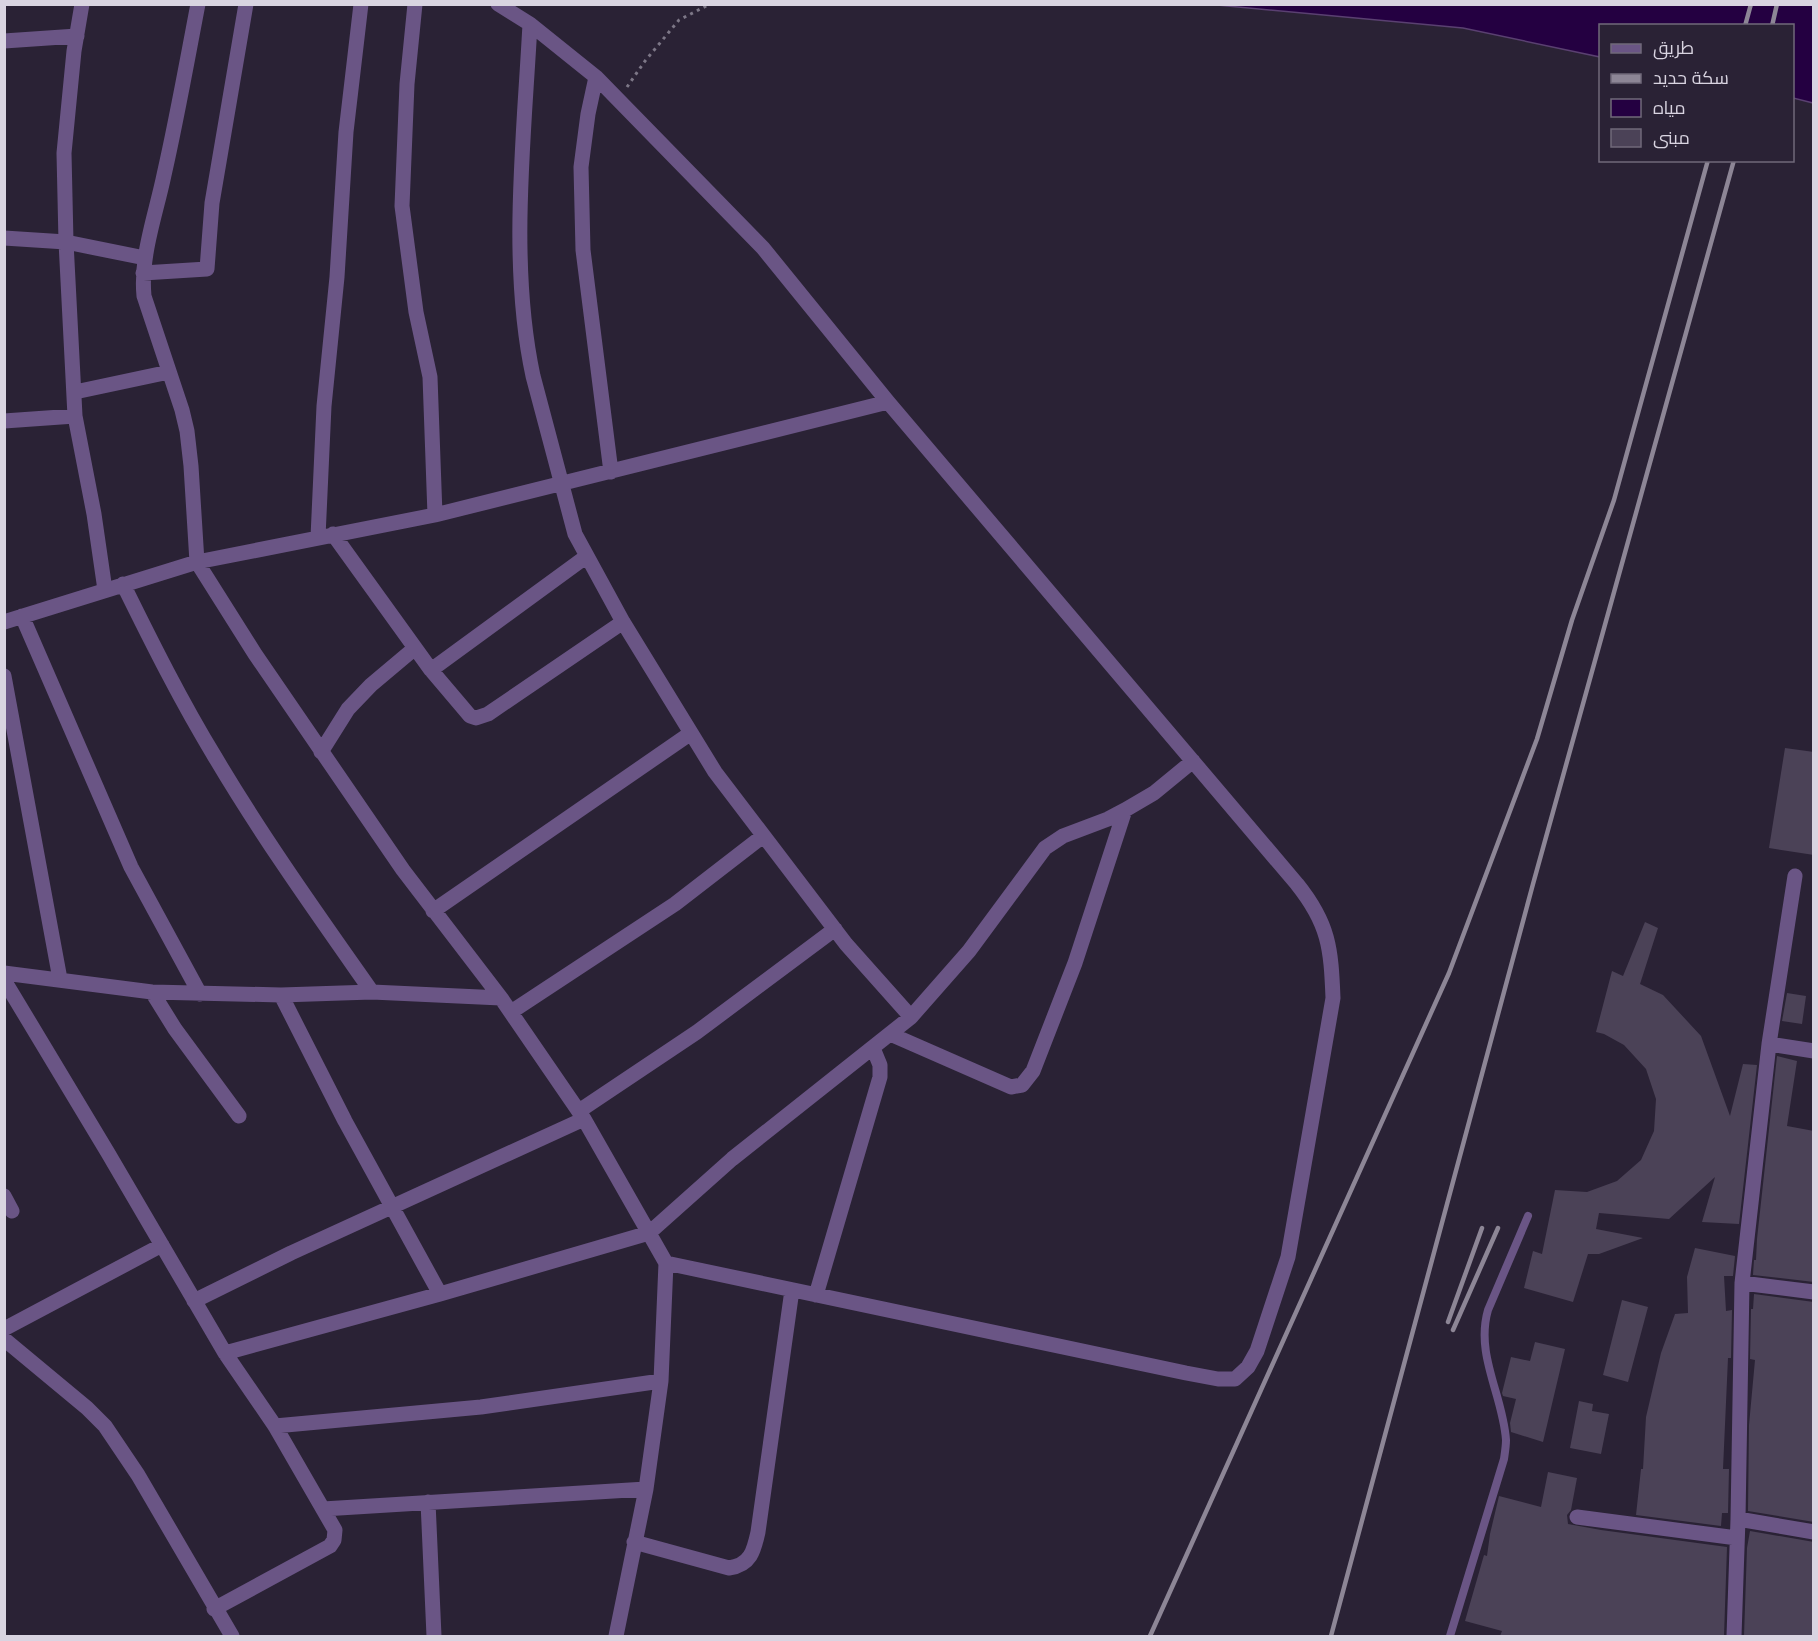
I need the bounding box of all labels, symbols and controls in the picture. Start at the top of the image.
legend [1599,24,1794,162]
text: طريق [1653,36,1694,60]
text: سكة حديد [1653,66,1729,90]
text: مياه [1653,96,1686,120]
text: مبنى [1653,126,1690,150]

